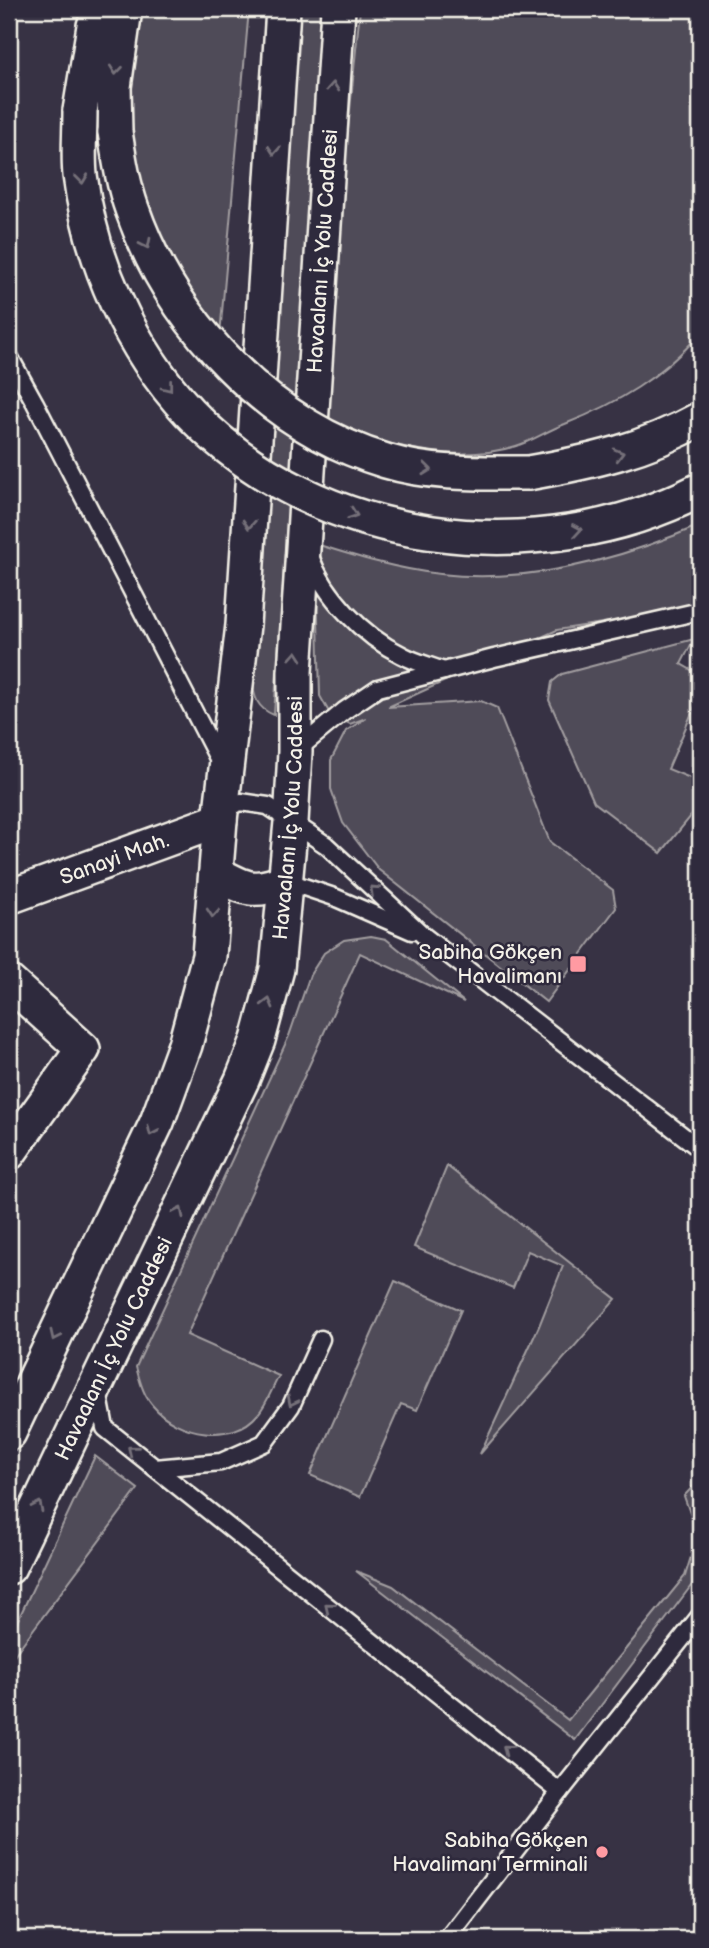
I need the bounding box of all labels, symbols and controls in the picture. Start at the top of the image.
one-way arrow [109,64,124,76]
one-way arrow [325,81,340,92]
street label: Havaalanı İç Yolu Caddesi [302,128,343,374]
one-way arrow [267,145,282,156]
one-way arrow [74,174,89,185]
one-way arrow [138,237,152,249]
one-way arrow [160,379,173,391]
one-way arrow [613,448,625,462]
one-way arrow [422,461,433,476]
one-way arrow [346,506,359,520]
one-way arrow [242,519,257,530]
one-way arrow [571,523,583,538]
one-way arrow [288,650,303,661]
street label: Havaalanı İç Yolu Caddesi [267,696,308,941]
street label: Sanayi Mah. [56,827,172,890]
one-way arrow [369,886,382,898]
one-way arrow [206,907,221,918]
place label: Sabiha Gökçen Havalimanı [419,940,562,989]
marker: Sabiha Gökçen Havalimanı [568,954,588,974]
one-way arrow [260,998,274,1010]
one-way arrow [147,1124,161,1136]
one-way arrow [171,1207,185,1219]
street label: Havaalanı İç Yolu Caddesi [49,1233,178,1464]
one-way arrow [49,1329,63,1341]
one-way arrow [287,1393,301,1406]
one-way arrow [128,1446,141,1458]
one-way arrow [30,1501,44,1513]
one-way arrow [324,1603,337,1616]
one-way arrow [502,1745,514,1758]
place label: Sabiha Gökçen Havalimanı Terminali [392,1828,588,1877]
marker: Sabiha Gökçen Havalimanı Terminali [594,1844,610,1860]

